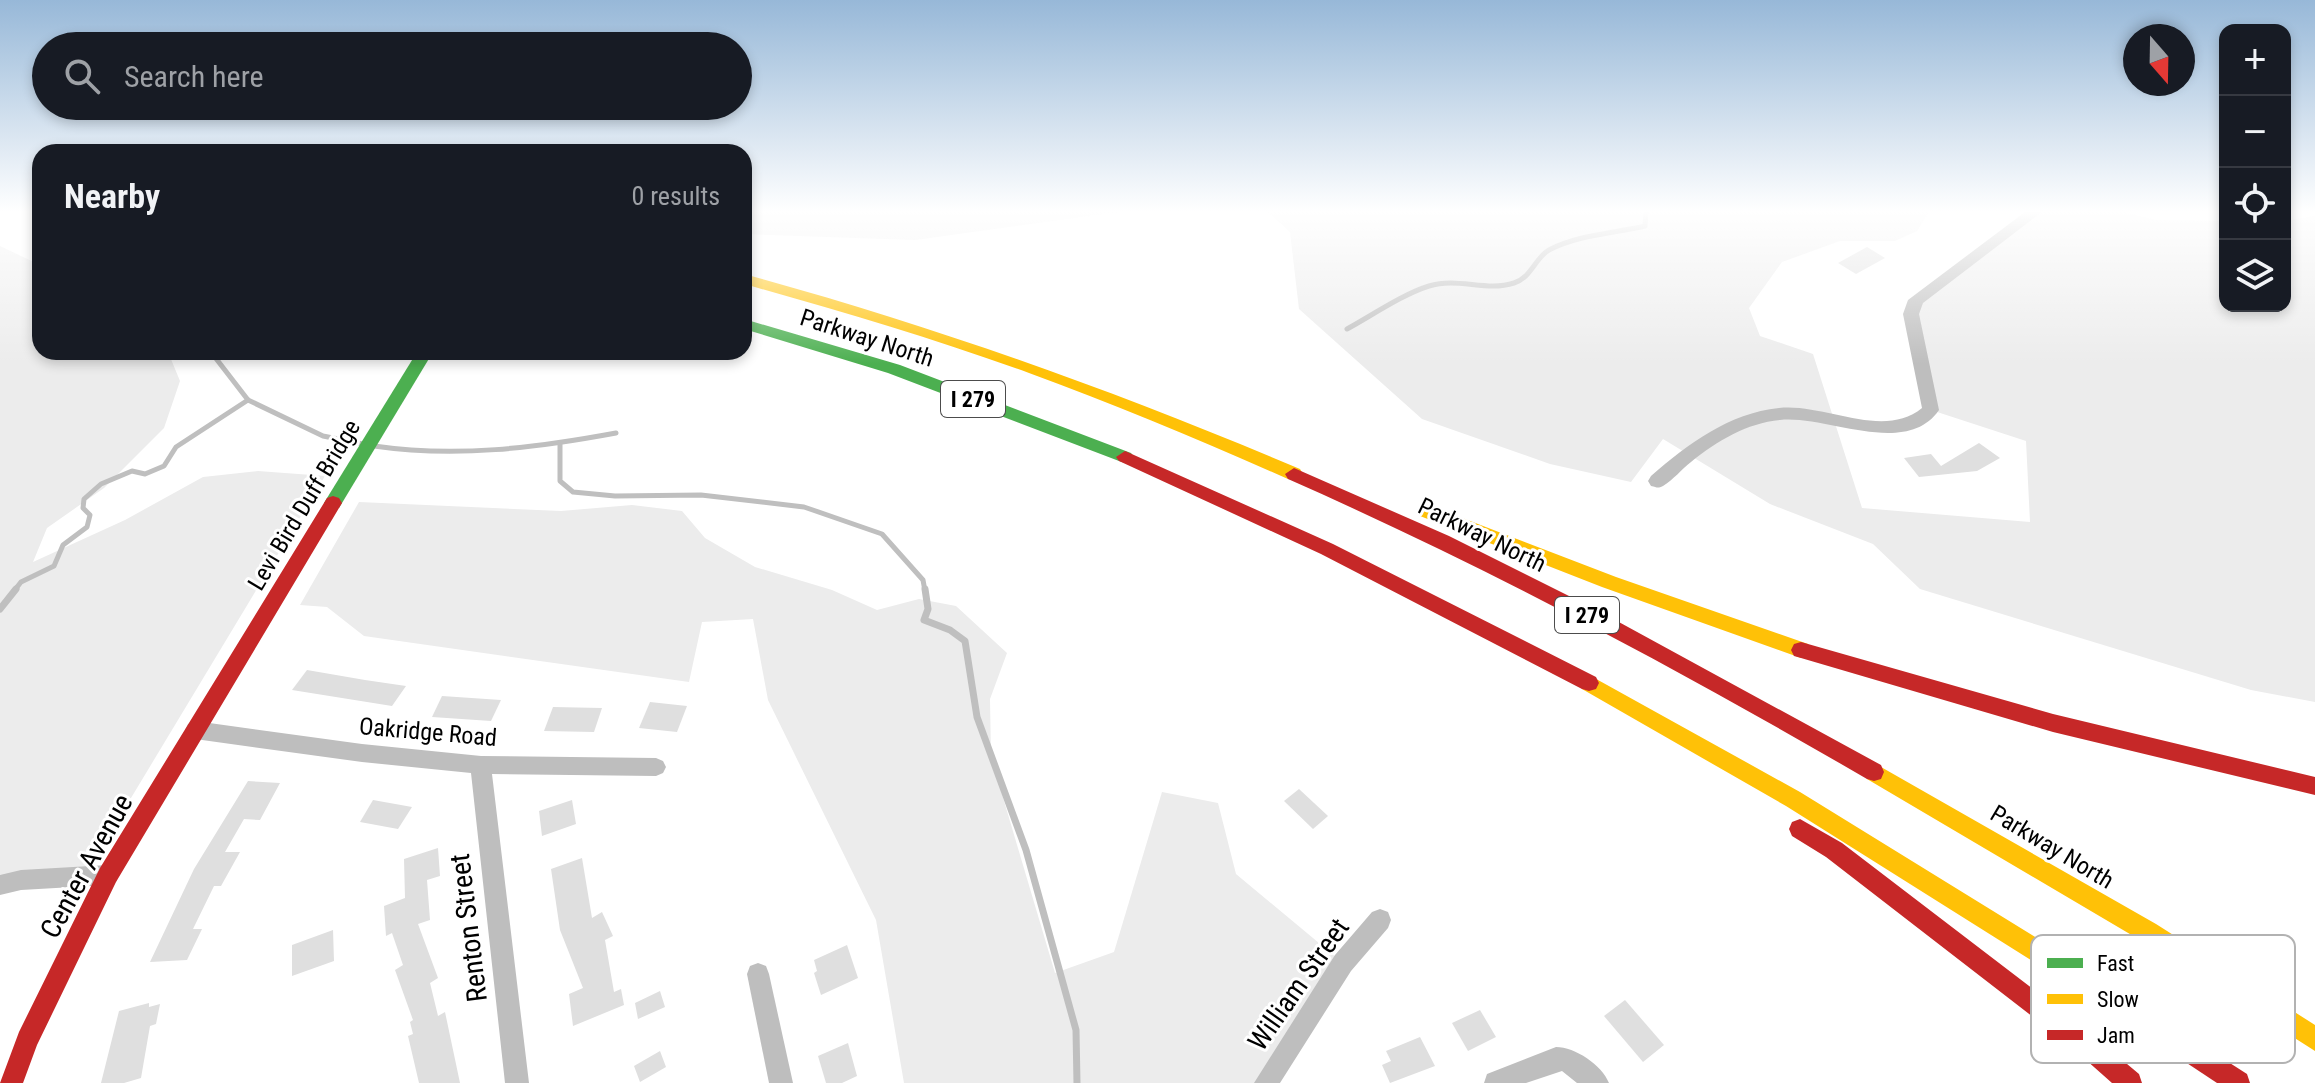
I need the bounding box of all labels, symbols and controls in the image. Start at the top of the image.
north arrow [2123,24,2195,96]
map controls [2219,24,2291,312]
button: + [2219,24,2291,96]
search box [32,32,752,120]
icon: search [60,54,104,98]
text: Search here [124,59,264,94]
button: − [2219,96,2291,168]
button: locate [2219,168,2291,240]
text: Nearby [64,176,160,216]
text: 0 results [631,181,720,211]
button: layers [2219,240,2291,312]
street label: Parkway North [797,303,937,373]
road number: I 279 [941,381,1005,417]
street label: Levi Bird Duff Bridge [242,415,366,595]
street label: Parkway North [1414,492,1550,578]
road number: I 279 [1555,597,1619,633]
street label: Oakridge Road [358,712,498,752]
street label: Center Avenue [33,788,140,944]
street label: Parkway North [1985,799,2119,895]
street label: Renton Street [443,852,494,1004]
street label: William Street [1241,912,1356,1057]
legend [2031,935,2295,1063]
text: Fast [2097,951,2134,976]
text: Slow [2097,987,2139,1012]
text: Jam [2097,1023,2135,1048]

